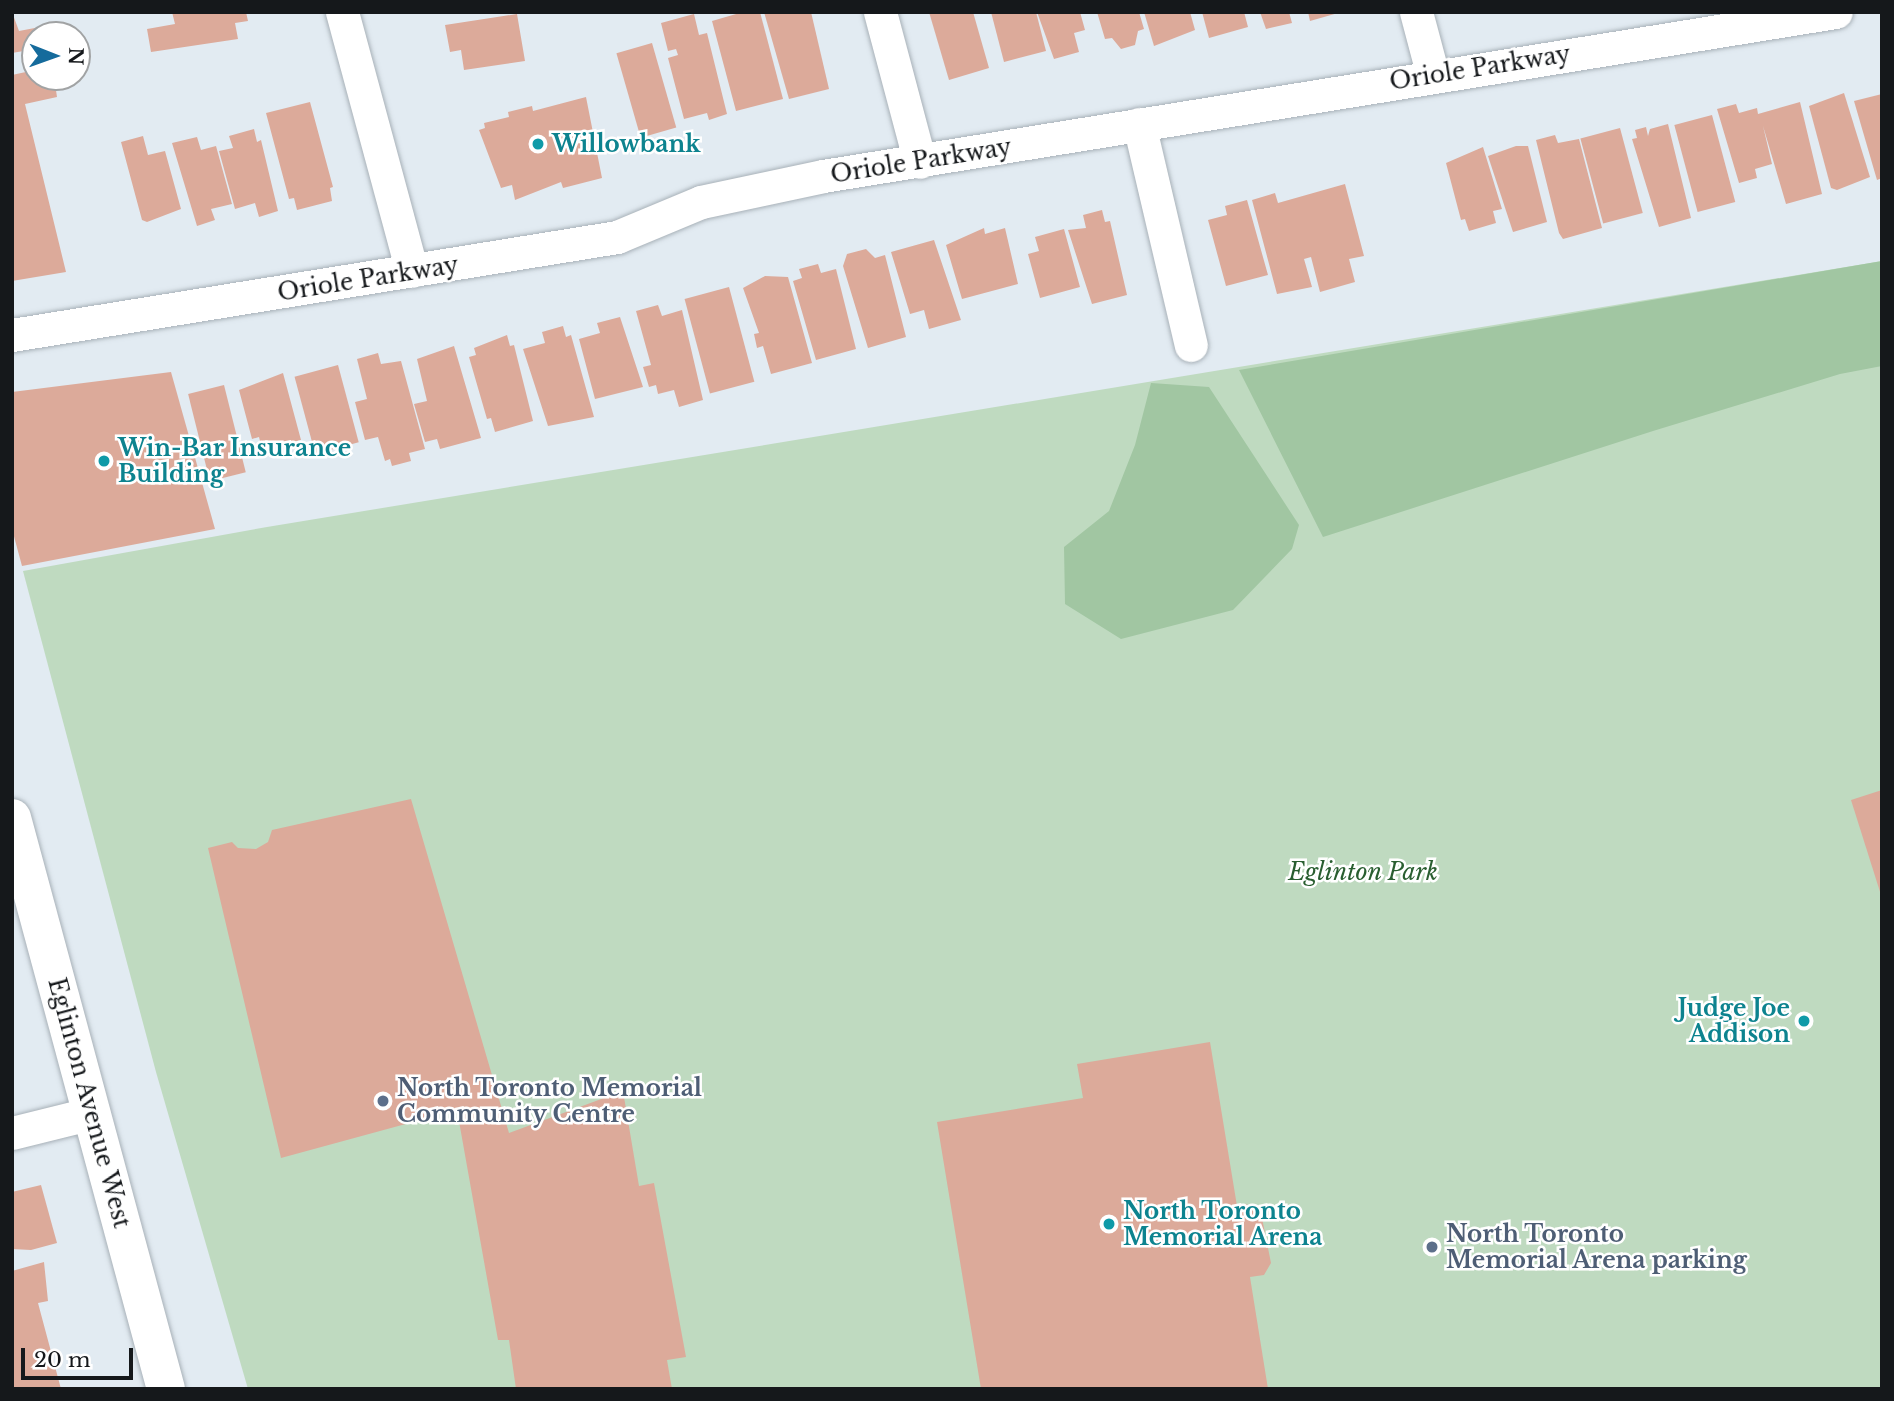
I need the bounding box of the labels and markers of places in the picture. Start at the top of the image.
place label: Willowbank [552,130,700,158]
marker: Willowbank [530,136,546,152]
place label: Win-Bar Insurance Building [118,434,352,488]
marker: Win-Bar Insurance Building [96,453,112,469]
place label: Judge Joe Addison [1678,994,1790,1048]
marker: Judge Joe Addison [1796,1013,1812,1029]
place label: North Toronto Memorial Community Centre [397,1074,703,1128]
marker: North Toronto Memorial Community Centre [375,1093,391,1109]
place label: North Toronto Memorial Arena [1123,1197,1323,1251]
marker: North Toronto Memorial Arena [1101,1216,1117,1232]
place label: North Toronto Memorial Arena parking [1446,1220,1748,1274]
marker: North Toronto Memorial Arena parking [1424,1239,1440,1255]

